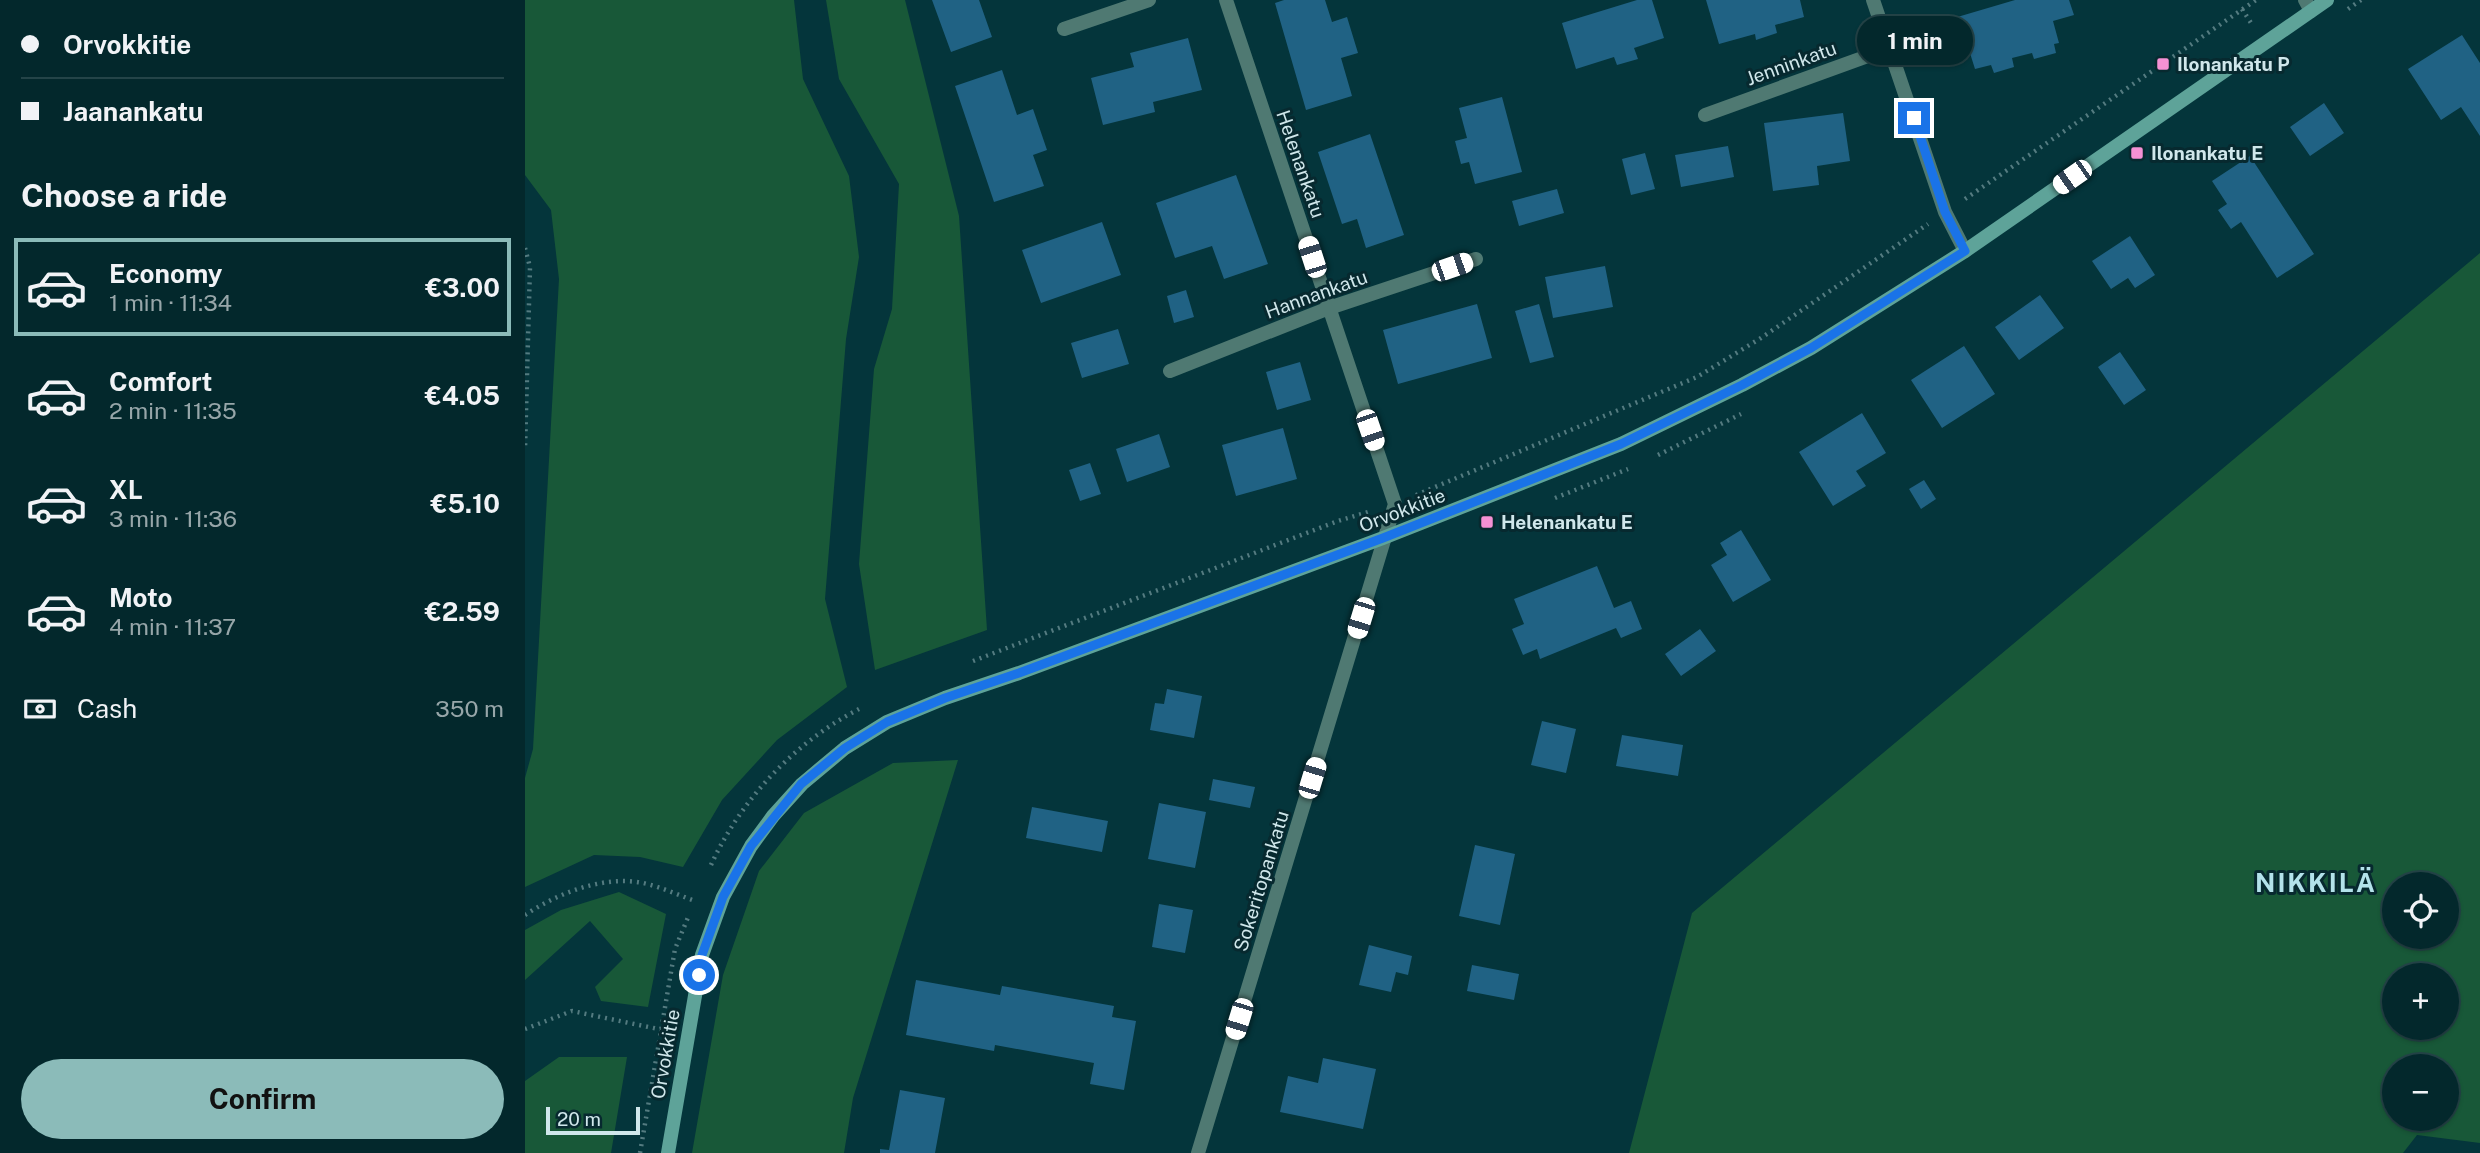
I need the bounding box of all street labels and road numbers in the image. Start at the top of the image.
street label: Jenninkatu [1743,36,1839,90]
street label: Helenankatu [1272,107,1330,221]
street label: Hannankatu [1262,265,1370,323]
street label: Orvokkitie [1356,484,1448,536]
street label: Sokeritopankatu [1229,808,1293,954]
street label: Orvokkitie [646,1008,684,1100]

